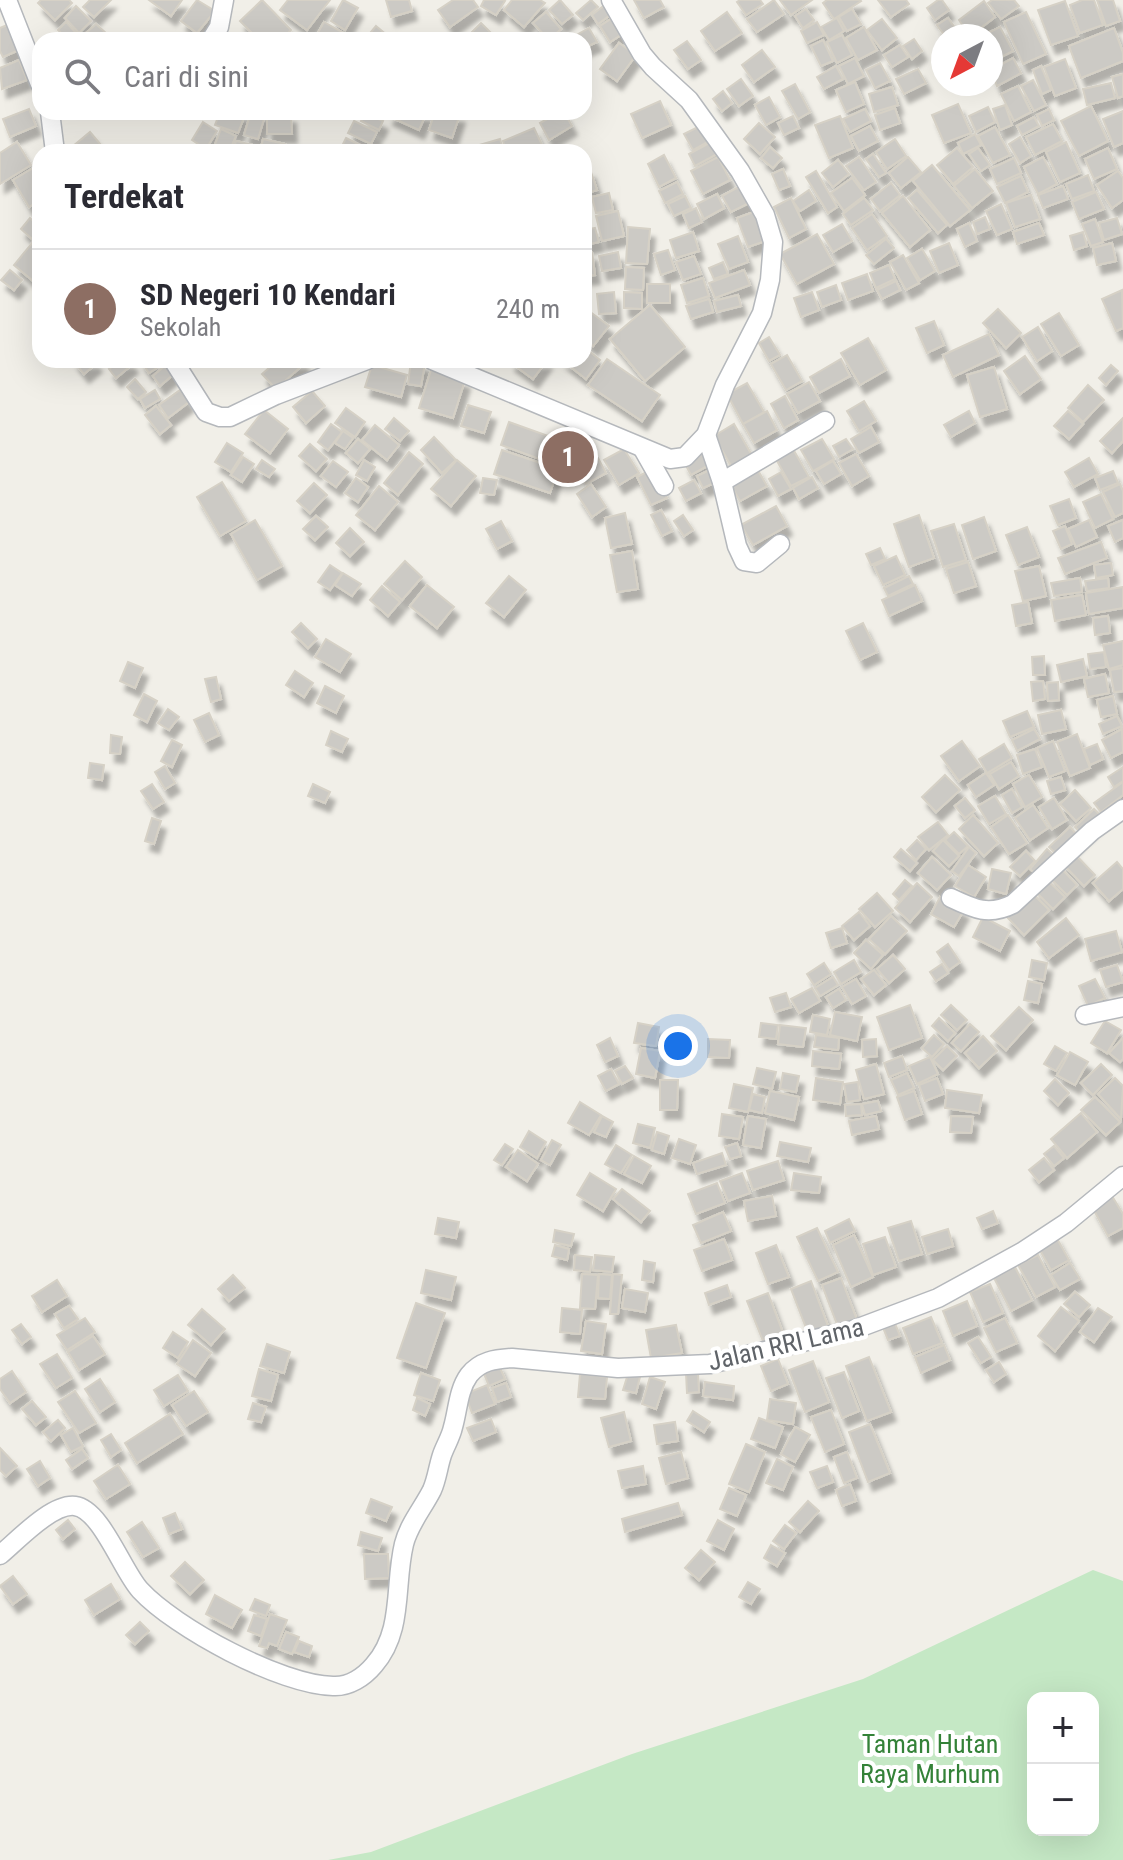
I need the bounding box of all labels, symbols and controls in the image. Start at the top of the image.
north arrow [931,24,1003,96]
search box [32,32,592,120]
icon: search [60,54,104,98]
text: Cari di sini [124,59,249,94]
text: Terdekat [64,176,184,216]
text: SD Negeri 10 Kendari [140,277,396,312]
text: 1 [83,294,97,324]
text: 240 m [496,294,560,324]
text: Sekolah [140,312,221,342]
pin: 1 [542,427,594,487]
your location [658,1026,698,1066]
street label: Jalan RRI Lama [705,1312,867,1376]
map controls [1027,1692,1099,1836]
button: + [1027,1692,1099,1764]
park label: Taman Hutan Raya Murhum [860,1729,1000,1789]
button: − [1027,1764,1099,1836]

